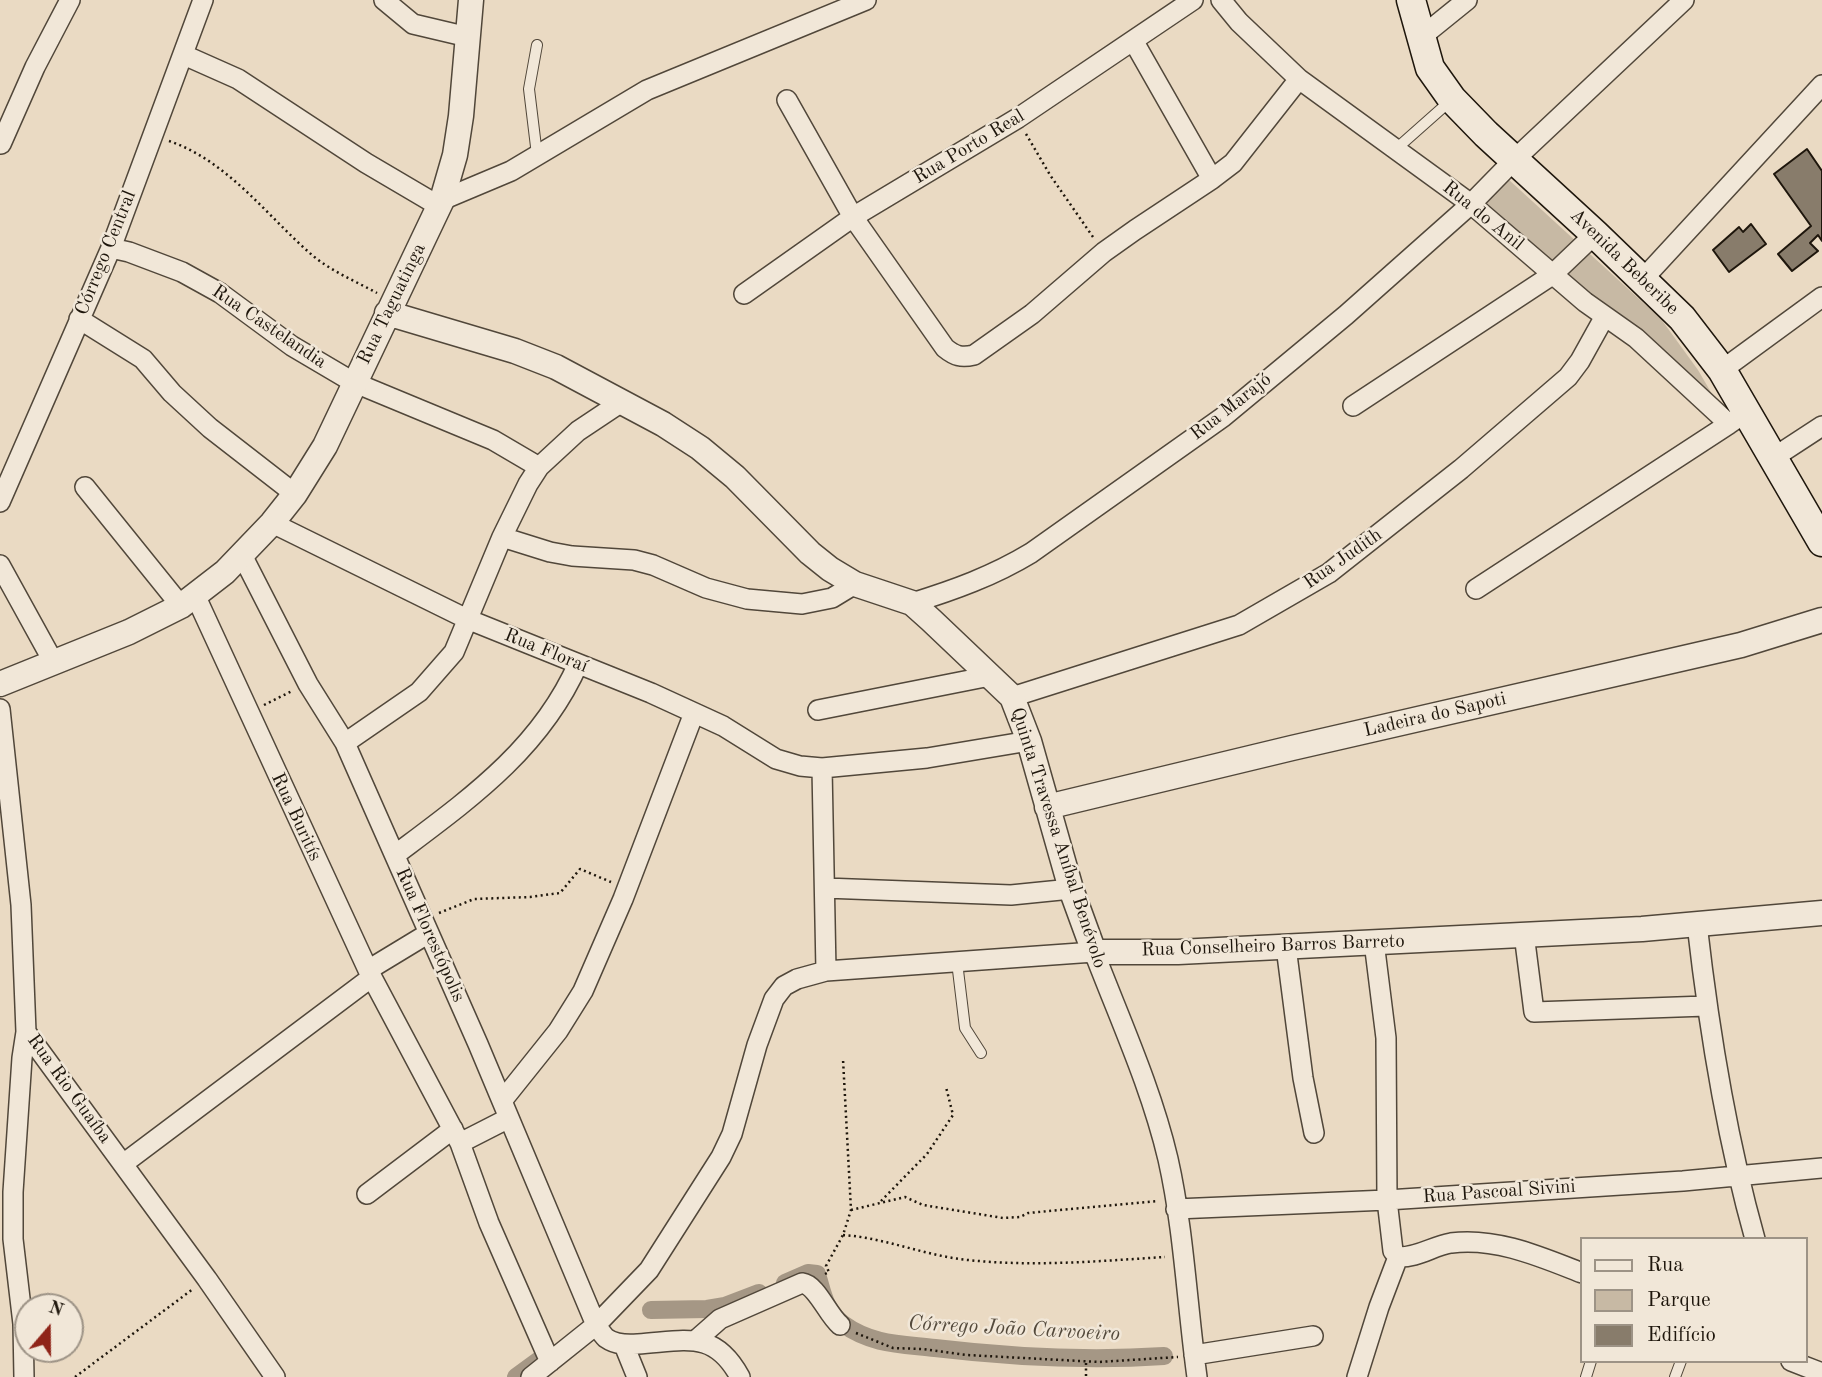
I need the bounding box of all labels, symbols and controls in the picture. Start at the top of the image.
street label: Rua Porto Real [909,105,1029,189]
street label: Rua do Anil [1438,176,1528,256]
street label: Córrego Central [71,187,141,319]
street label: Avenida Beberibe [1565,204,1683,320]
street label: Rua Taguatinga [353,240,431,368]
street label: Rua Castelandia [207,280,331,374]
street label: Rua Marajó [1186,368,1276,446]
street label: Rua Judith [1299,524,1387,594]
street label: Rua Floraí [501,624,591,678]
street label: Ladeira do Sapoti [1362,688,1508,742]
street label: Quinta Travessa Aníbal Benévolo [1005,705,1111,971]
street label: Rua Buritís [266,769,326,865]
street label: Rua Florestópolis [390,864,470,1006]
street label: Rua Conselheiro Barros Barreto [1141,930,1405,962]
street label: Rua Rio Guaíba [22,1030,116,1148]
street label: Rua Pascoal Sivini [1422,1175,1576,1209]
legend [1580,1237,1808,1363]
text: Rua [1647,1255,1684,1276]
text: Parque [1647,1290,1711,1311]
north arrow [14,1293,84,1363]
text: N [46,1298,66,1321]
water label: Córrego João Carvoeiro [907,1311,1121,1347]
text: Edifício [1647,1325,1716,1346]

